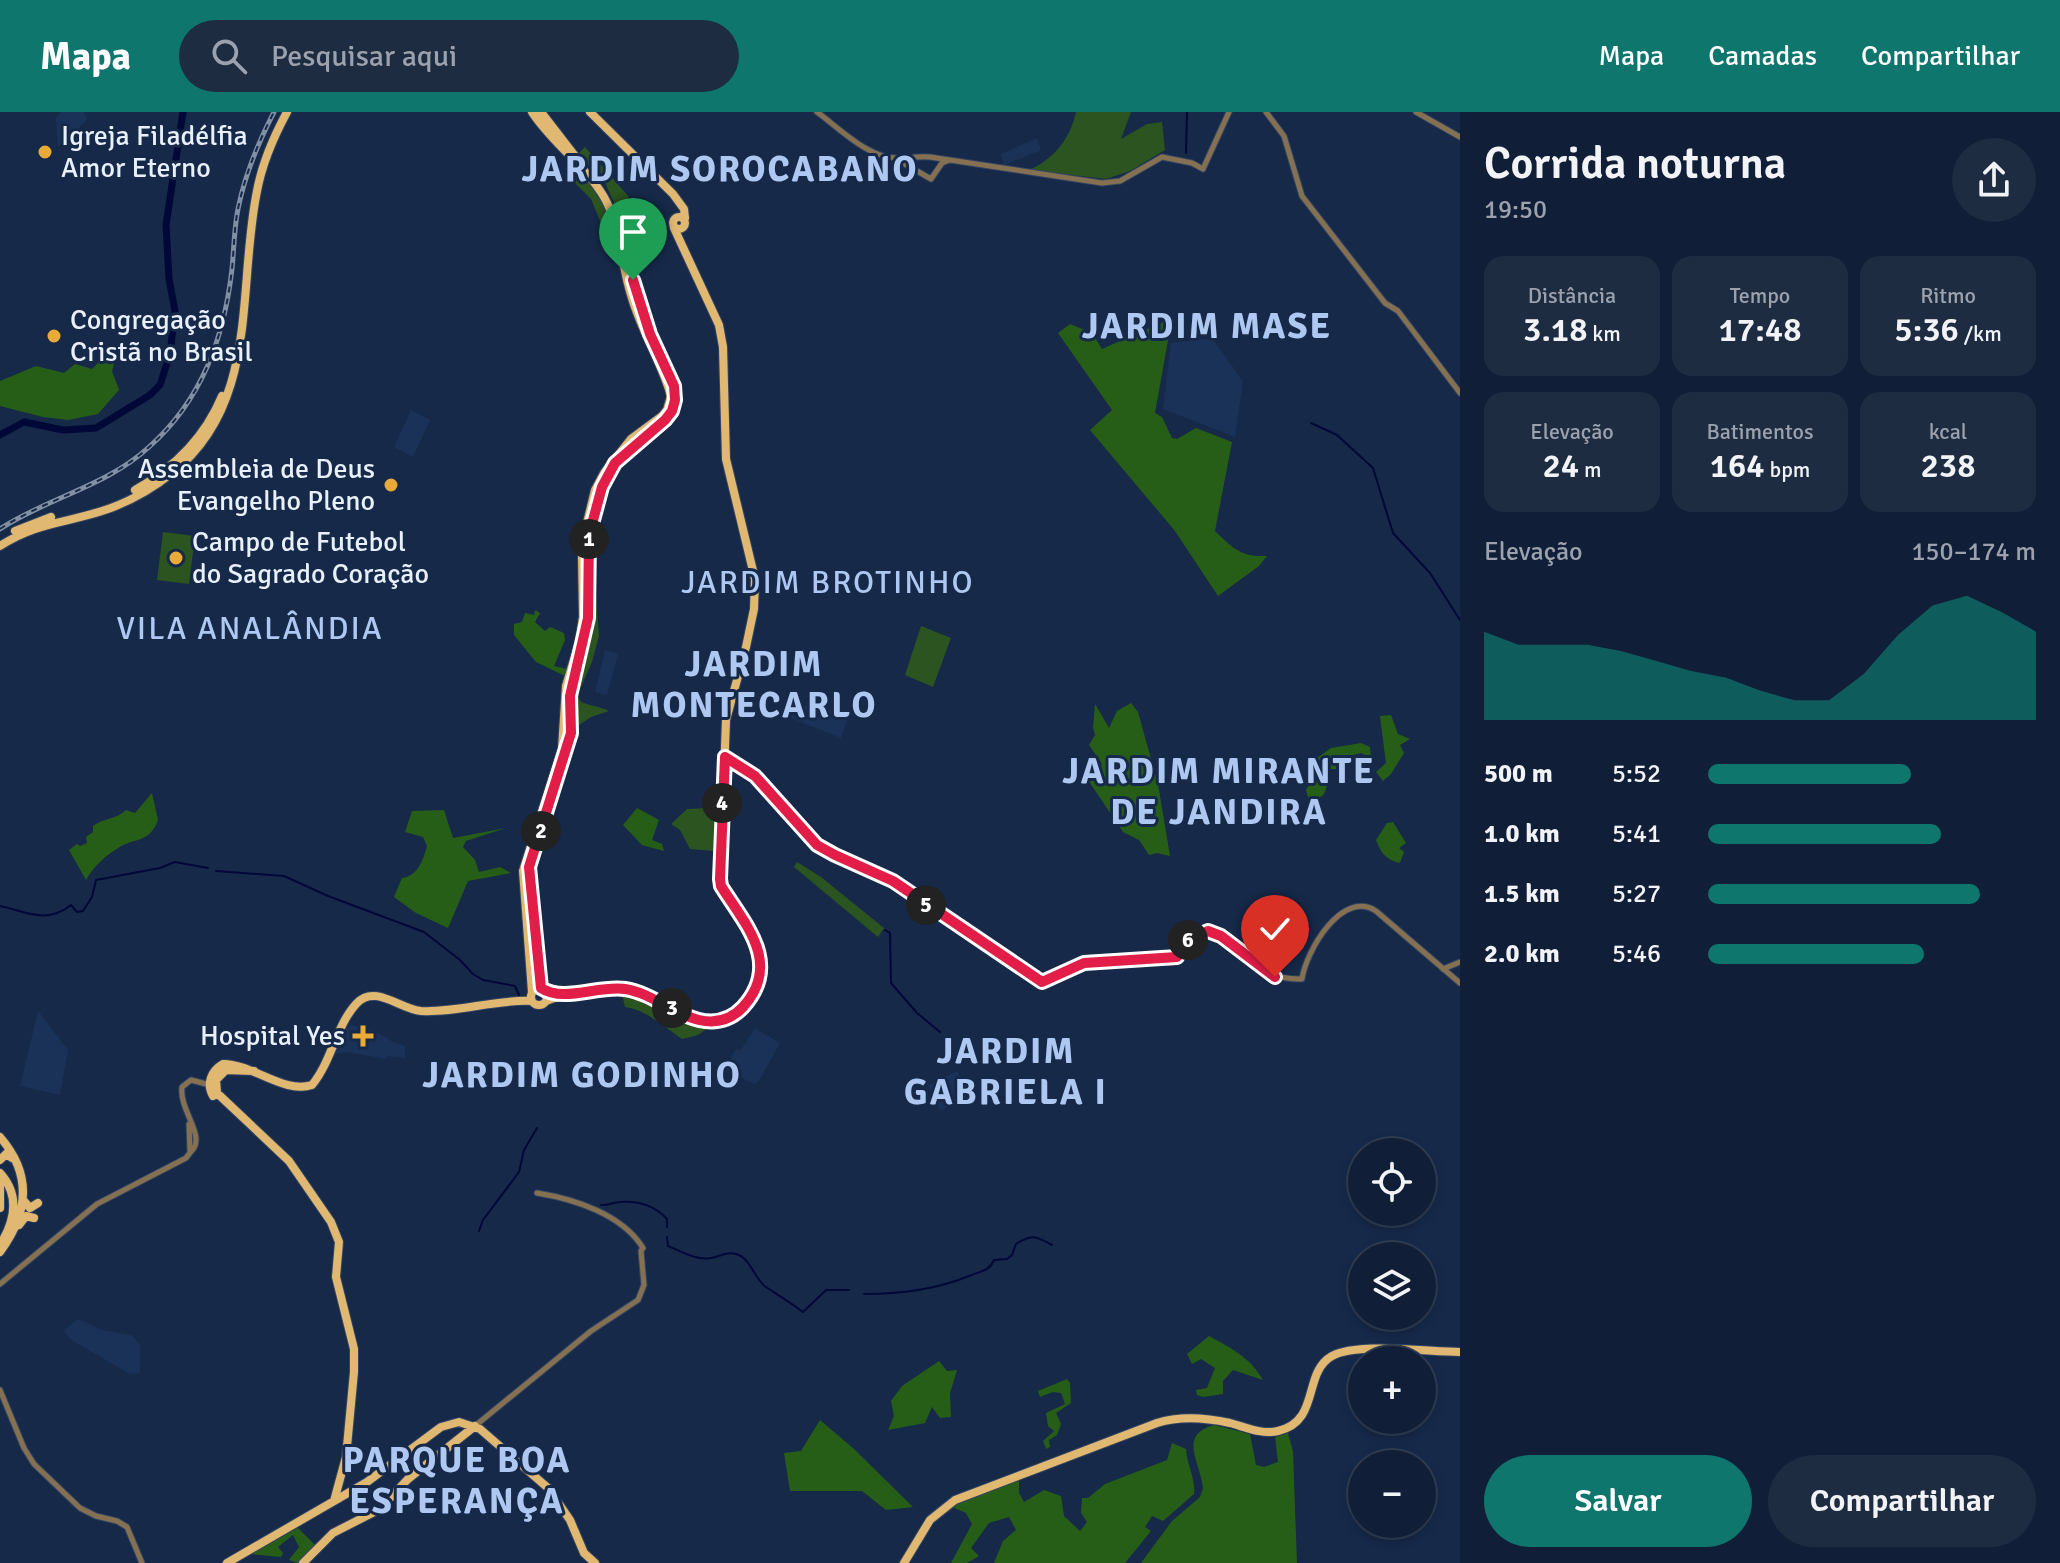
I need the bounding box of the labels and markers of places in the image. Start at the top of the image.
place label: Igreja Filadélfia Amor Eterno [61,119,248,185]
marker: Igreja Filadélfia Amor Eterno [36,143,54,161]
pin [599,198,667,280]
place label: Congregação Cristã no Brasil [70,303,253,369]
marker: Congregação Cristã no Brasil [45,327,63,345]
place label: Assembleia de Deus Evangelho Pleno [138,452,375,518]
marker: Assembleia de Deus Evangelho Pleno [382,476,400,494]
pin: 1 [569,519,609,559]
place label: Campo de Futebol do Sagrado Coração [192,525,429,591]
marker: Campo de Futebol do Sagrado Coração [167,549,185,567]
pin: 4 [702,783,742,823]
pin: 2 [521,811,561,851]
pin: 5 [906,885,946,925]
pin [1241,895,1309,977]
pin: 6 [1168,920,1208,960]
pin: 3 [652,988,692,1028]
place label: Hospital Yes [200,1019,345,1053]
marker: Hospital Yes [352,1025,374,1047]

